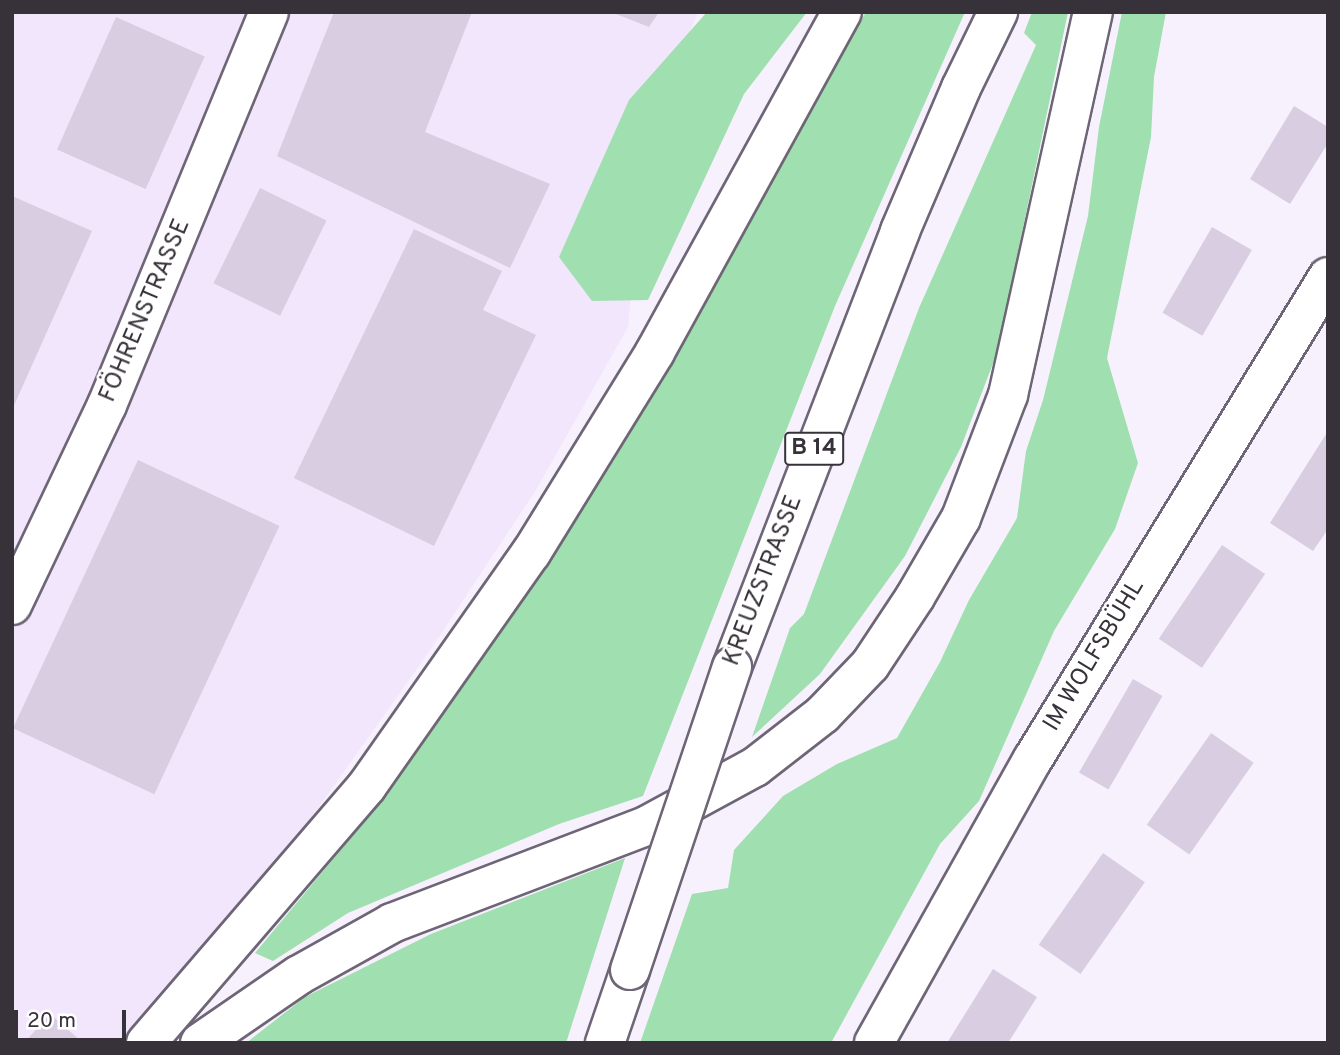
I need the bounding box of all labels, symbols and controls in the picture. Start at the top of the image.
street label: FÖHRENSTRASSE [94,215,198,407]
road number: B 14 [782,430,846,468]
street label: KREUZSTRASSE [718,492,810,670]
street label: IM WOLFSBÜHL [1038,575,1152,737]
scale bar [18,996,130,1040]
text: 20 m [27,1008,76,1035]

